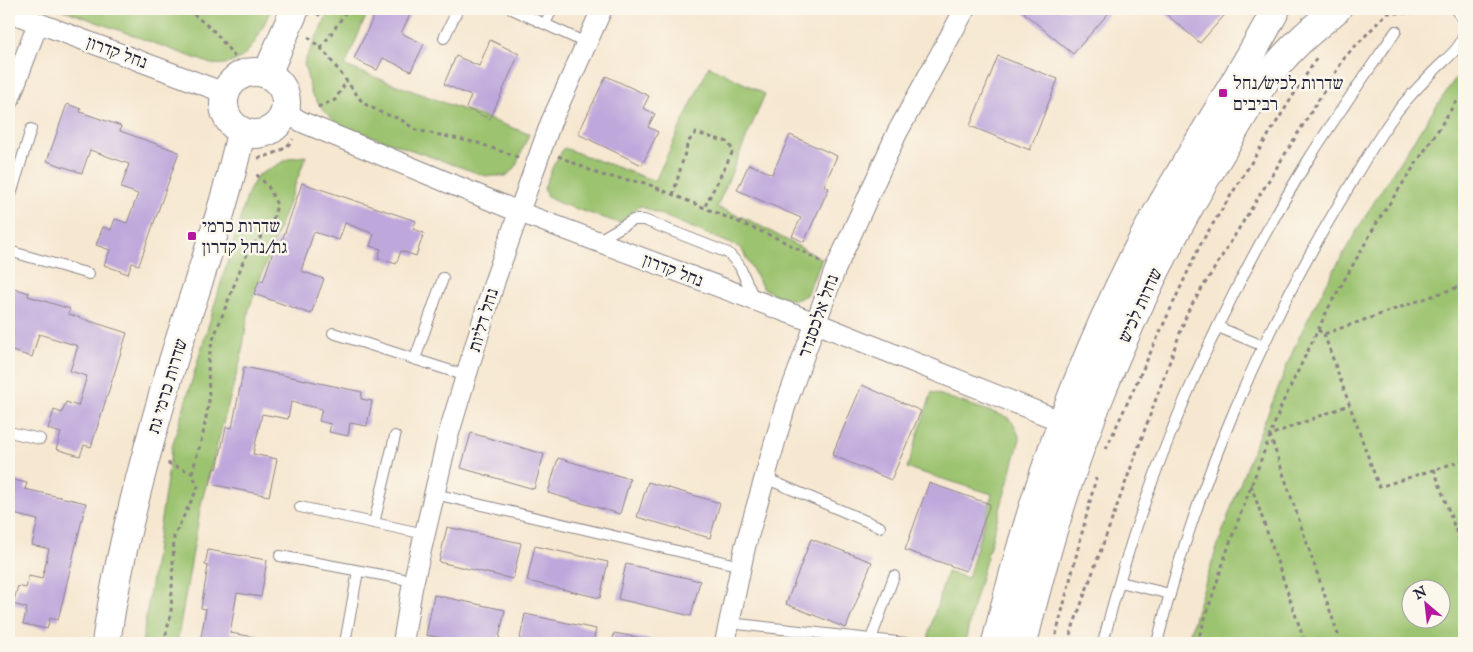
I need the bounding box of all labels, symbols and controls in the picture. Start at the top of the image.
street label: נחל קדרון [83,32,150,75]
place label: שדרות לכיש/נחל רביבים [1233,73,1344,117]
marker: שדרות לכיש/נחל רביבים [1217,87,1229,99]
place label: שדרות כרמי גת/נחל קדרון [202,216,287,260]
marker: שדרות כרמי גת/נחל קדרון [186,230,198,242]
street label: נחל קדרון [639,249,706,293]
street label: שדרות לכיש [1114,265,1169,347]
street label: נחל אלכסנדר [794,272,845,361]
street label: נחל דליות [464,286,505,355]
street label: שדרות כרמי גת [143,336,194,437]
north arrow [1400,580,1450,630]
text: N [1410,583,1430,605]

